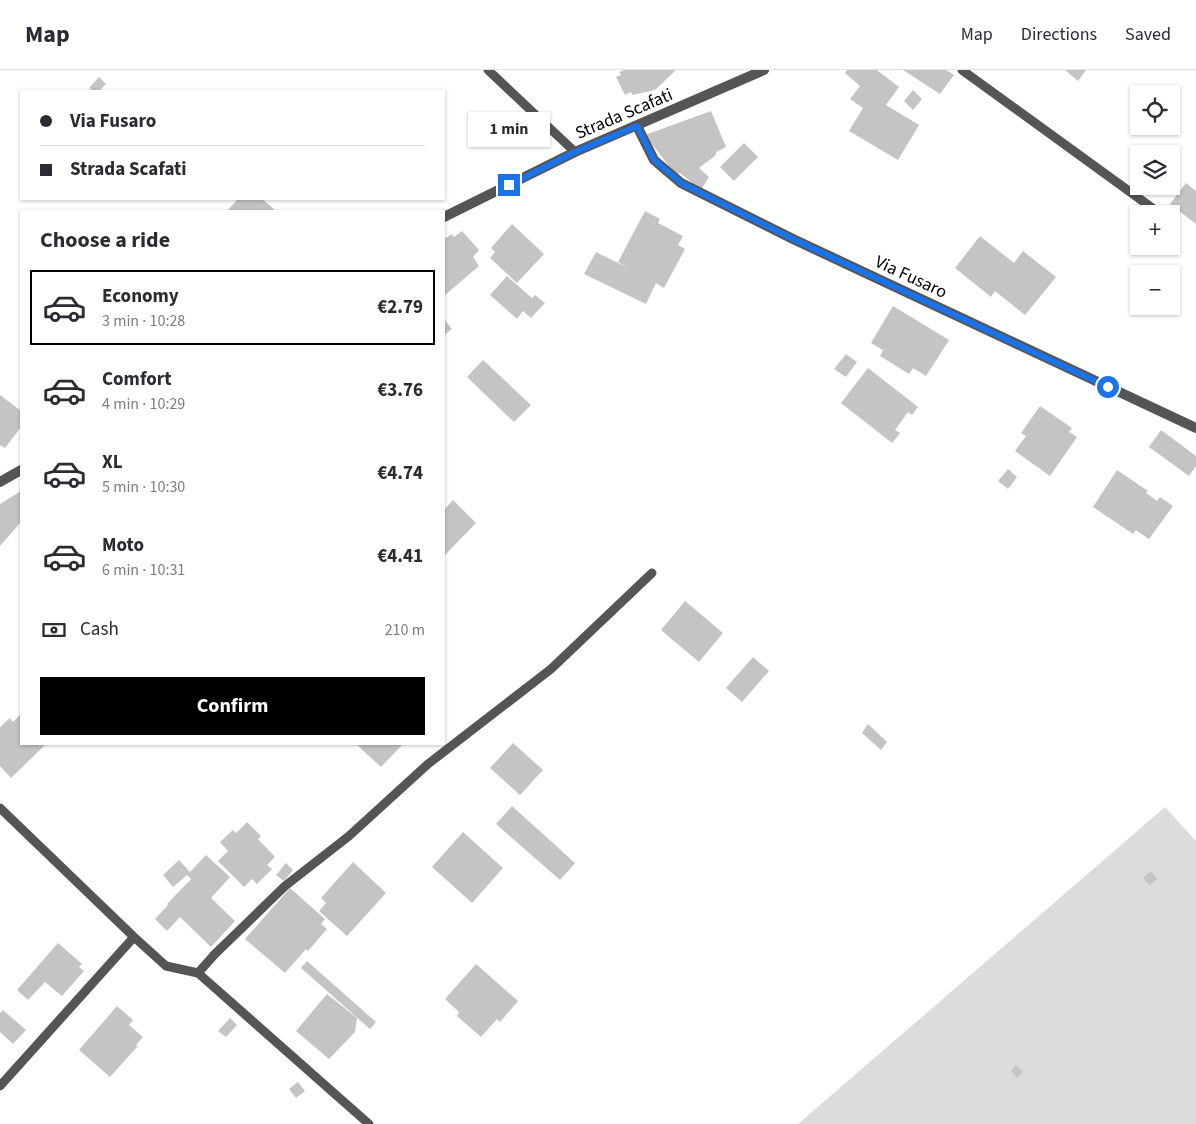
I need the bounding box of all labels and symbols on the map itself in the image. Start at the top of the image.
street label: Strada Scafati [571,82,677,146]
callout: 1 min [468,112,550,148]
route end [498,174,520,196]
street label: Via Fusaro [871,249,951,305]
route start [1097,376,1119,398]

